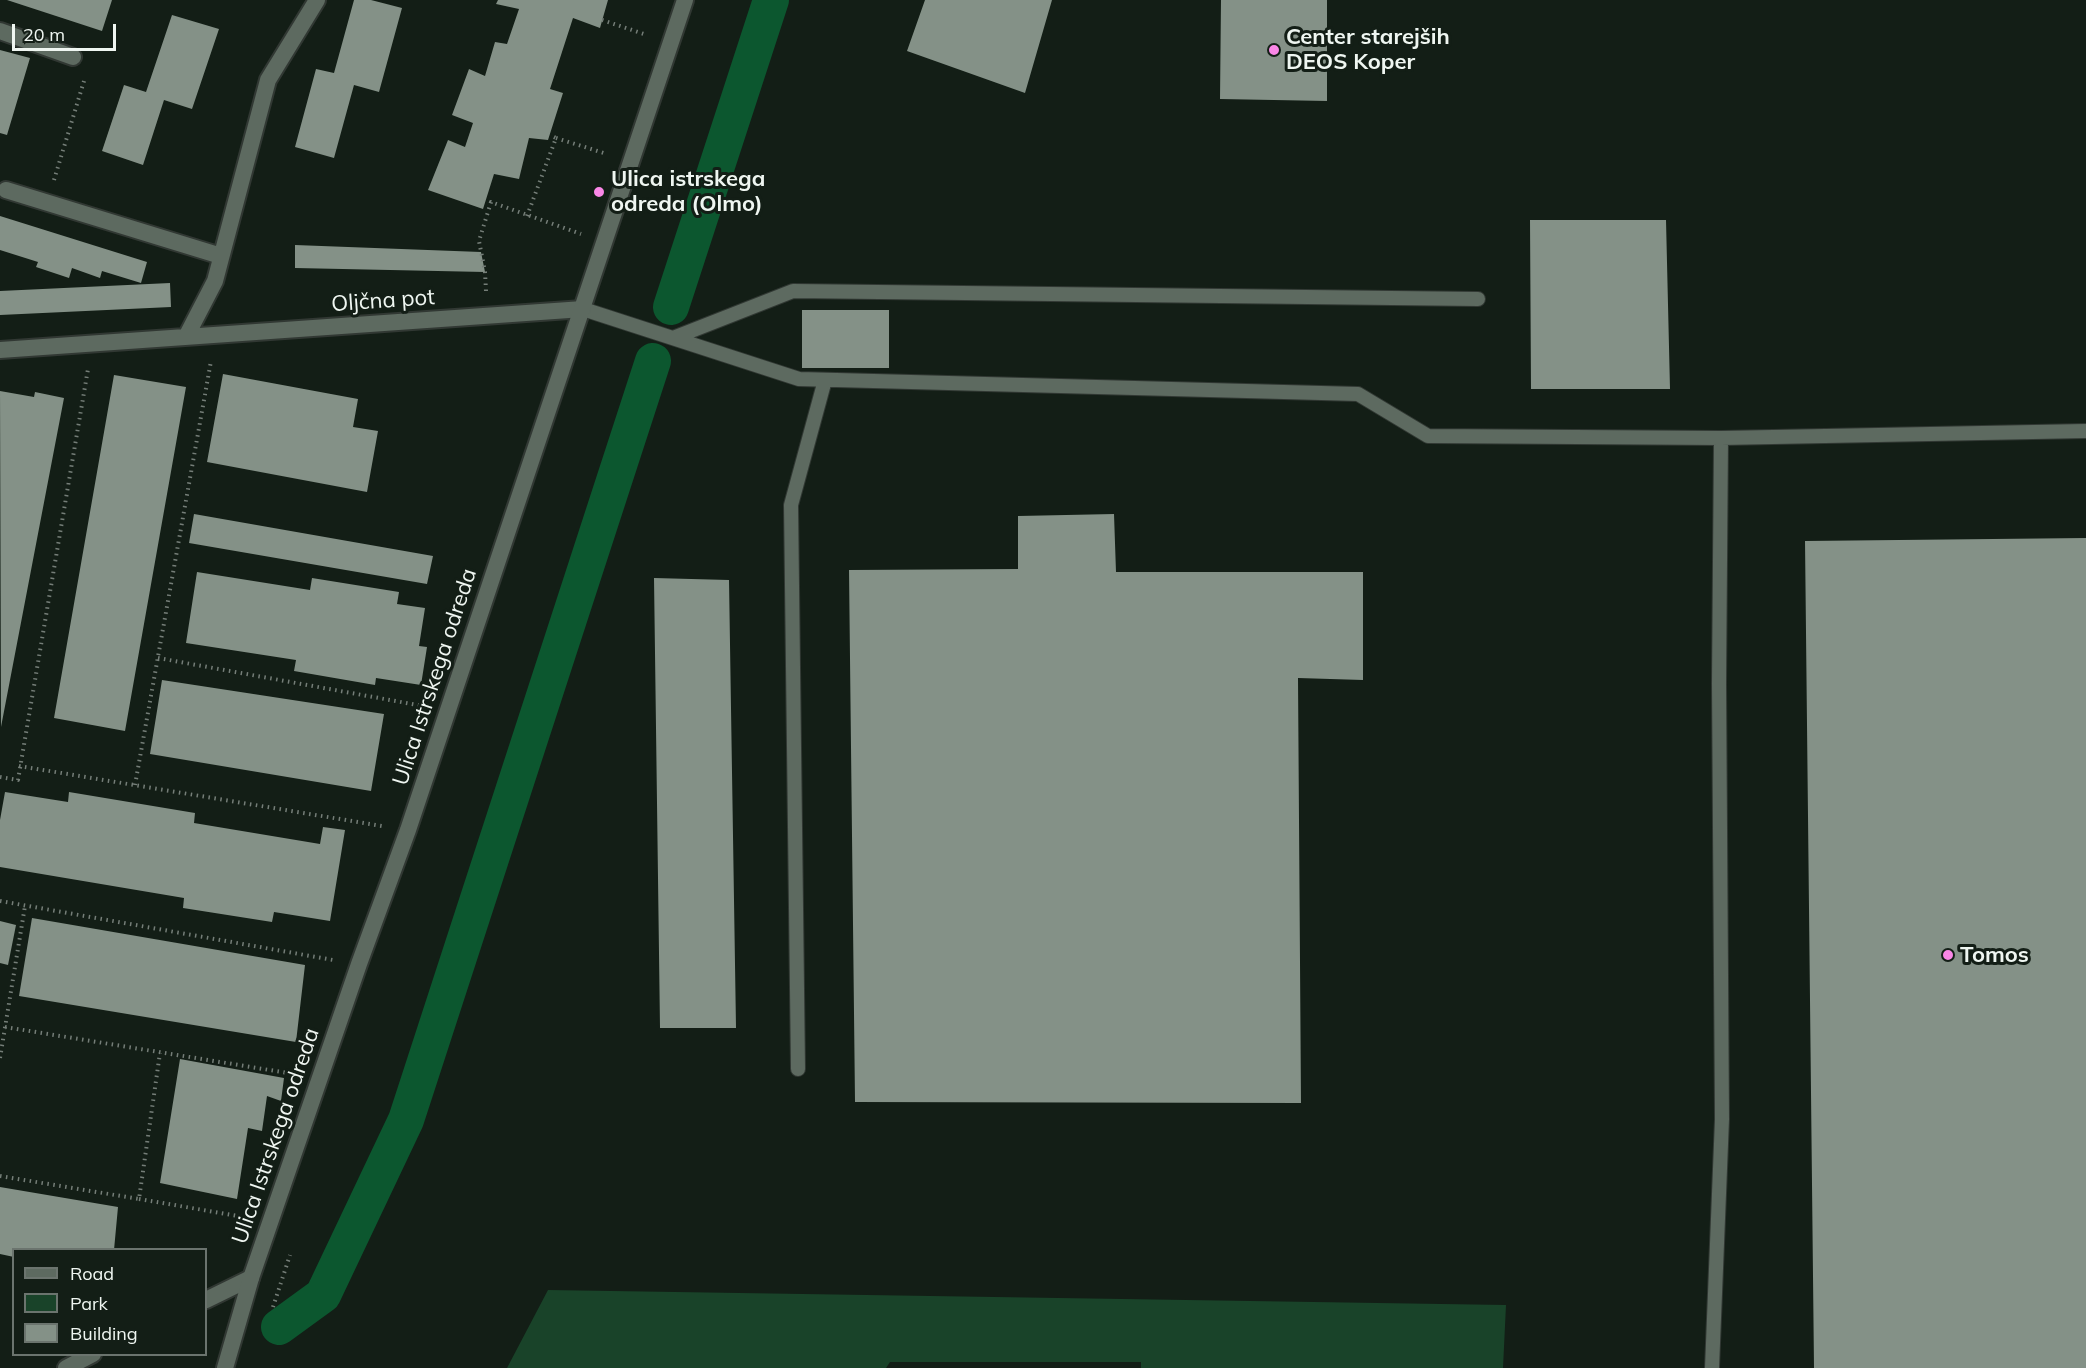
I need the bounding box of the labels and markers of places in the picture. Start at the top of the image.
place label: Center starejših DEOS Koper [1286,24,1450,76]
marker: Center starejših DEOS Koper [1267,43,1281,57]
place label: Ulica istrskega odreda (Olmo) [611,166,765,218]
marker: Ulica istrskega odreda (Olmo) [592,185,606,199]
place label: Tomos [1960,942,2029,968]
marker: Tomos [1941,948,1955,962]

